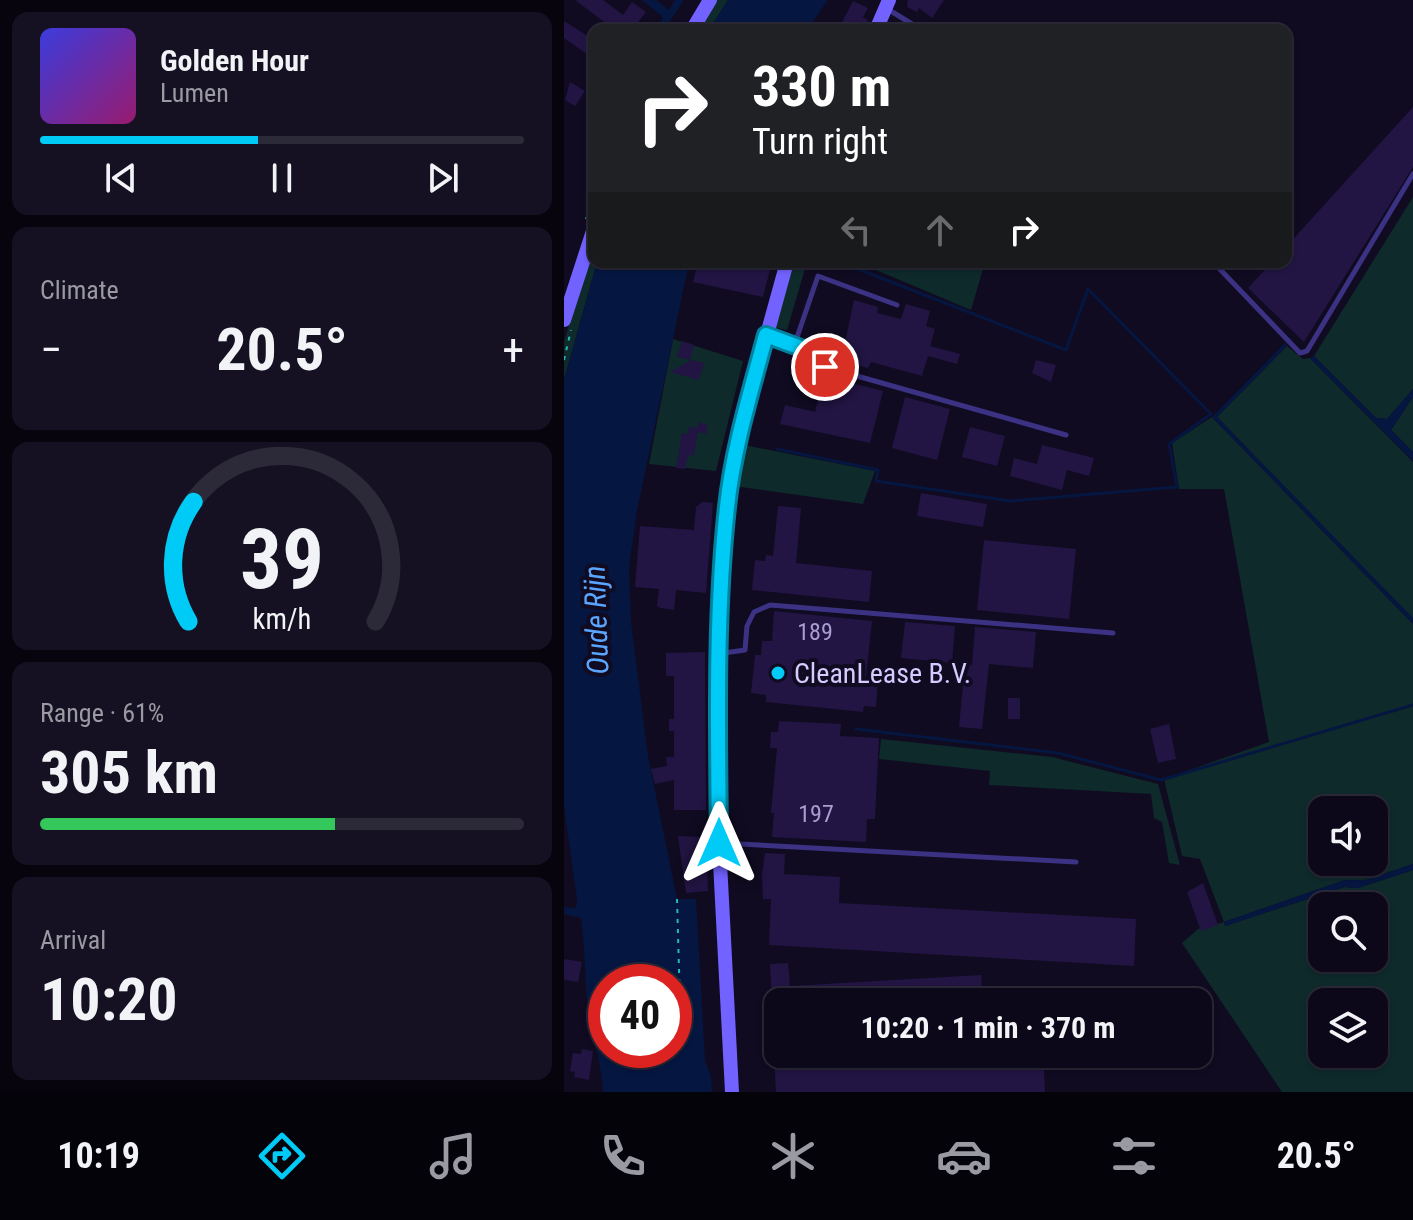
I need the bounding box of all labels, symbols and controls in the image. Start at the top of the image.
text: Golden Hour [160,43,309,78]
text: 330 m [752,54,891,120]
icon: right [620,56,724,160]
text: Lumen [160,78,229,108]
text: Turn right [752,121,888,163]
icon: previous [99,156,143,200]
icon: pause [260,156,304,200]
icon: next [421,156,465,200]
icon: left [834,208,878,252]
icon: ahead [918,208,962,252]
icon: right [1002,208,1046,252]
text: Climate [40,275,119,305]
text: 20.5° [216,314,348,385]
text: − [40,324,62,376]
text: + [502,324,524,376]
pin [791,333,859,401]
icon: arrive [803,345,847,389]
text: 39 [240,511,324,608]
water label: Oude Rijn [577,565,615,675]
text: km/h [253,602,311,636]
house number: 189 [797,618,833,646]
place label: CleanLease B.V. [794,657,971,690]
marker: CleanLease B.V. [769,664,787,682]
text: Range · 61% [40,698,164,728]
text: 305 km [40,737,218,808]
map controls [1308,796,1388,1068]
button: sound [1308,796,1388,876]
house number: 197 [798,800,834,828]
position arrow [677,801,761,885]
button: search [1308,892,1388,972]
text: Arrival [40,925,106,955]
text: 10:20 [40,964,178,1035]
speed limit sign: 40 [588,964,692,1068]
button: layers [1308,988,1388,1068]
text: 10:20 · 1 min · 370 m [861,1010,1115,1045]
icon: directions [254,1128,310,1184]
icon: music [425,1128,481,1184]
icon: phone [595,1128,651,1184]
icon: climate [765,1128,821,1184]
icon: car [936,1128,992,1184]
icon: filters [1106,1128,1162,1184]
text: 10:19 [57,1135,140,1177]
text: 20.5° [1277,1135,1356,1177]

